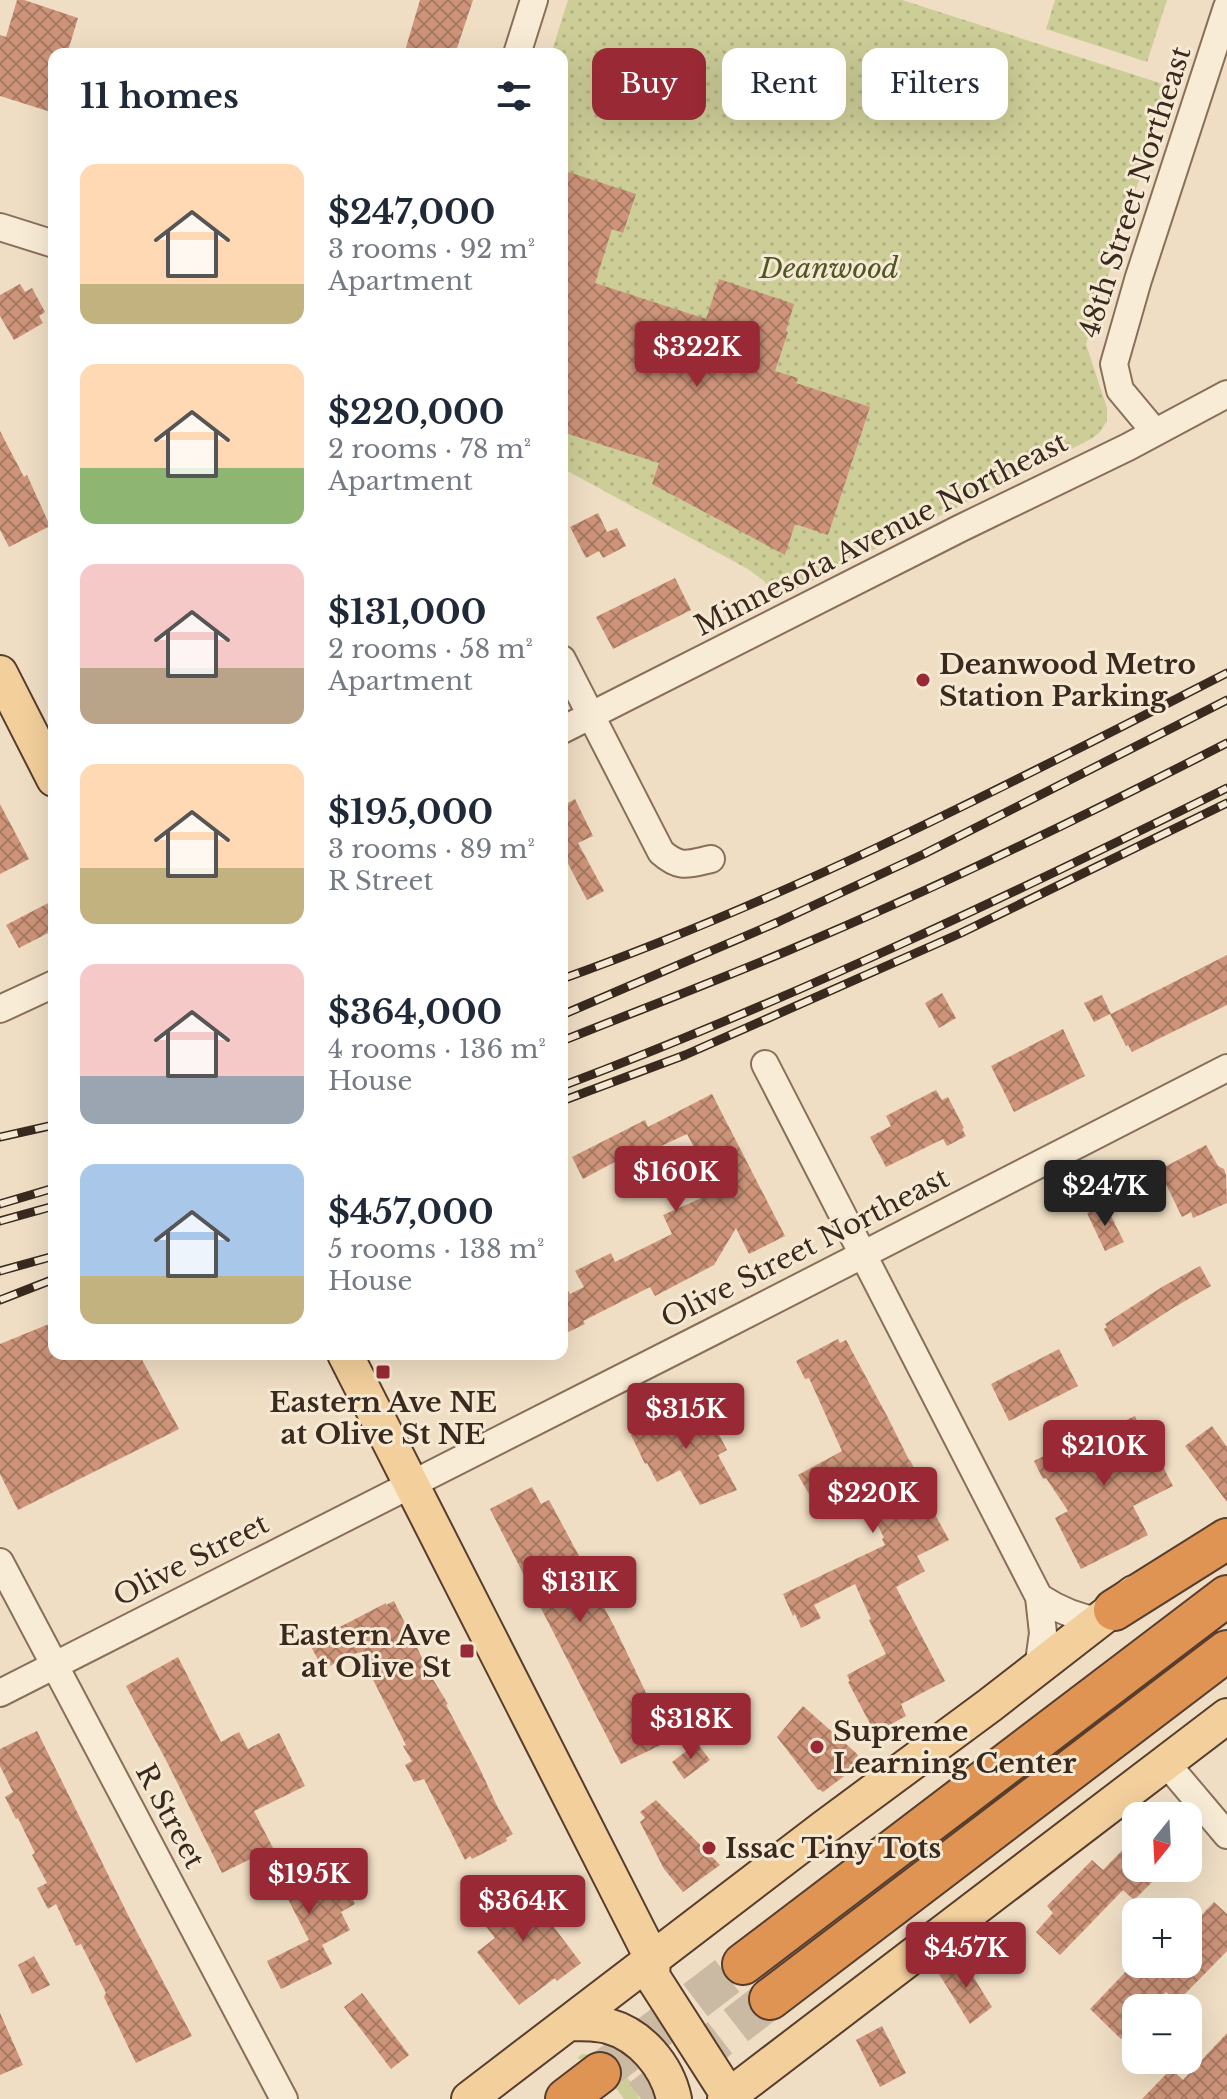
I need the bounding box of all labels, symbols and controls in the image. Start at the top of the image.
street label: 48th Street Northeast [1071,42,1199,342]
chip: Buy [592,48,706,120]
chip: Rent [722,48,846,120]
chip: Filters [862,48,1008,120]
icon: filters [492,74,536,118]
text: 11 homes [80,75,239,117]
text: $247,000 [328,191,495,233]
icon: home [144,196,240,292]
text: 3 rooms · 92 m² [328,233,535,265]
park label: Deanwood [758,251,899,286]
text: Apartment [328,265,473,297]
pin: $322K [641,321,753,389]
text: $322K [653,331,741,363]
text: $220,000 [328,391,504,433]
icon: home [144,396,240,492]
street label: Minnesota Avenue Northeast [689,424,1074,644]
text: 2 rooms · 78 m² [328,433,531,465]
text: Apartment [328,465,473,497]
text: $131,000 [328,591,486,633]
icon: home [144,596,240,692]
text: 2 rooms · 58 m² [328,633,533,665]
place label: Deanwood Metro Station Parking [939,647,1196,714]
text: Apartment [328,665,473,697]
marker: Deanwood Metro Station Parking [914,671,932,689]
text: $195,000 [328,791,493,833]
icon: home [144,796,240,892]
text: 3 rooms · 89 m² [328,833,535,865]
text: R Street [328,865,433,897]
text: $364,000 [328,991,502,1033]
icon: home [144,996,240,1092]
text: 4 rooms · 136 m² [328,1033,546,1065]
text: House [328,1065,412,1097]
pin: $160K [620,1146,732,1214]
text: $160K [633,1156,719,1188]
street label: Olive Street Northeast [655,1160,955,1336]
pin: $247K [1049,1160,1161,1228]
text: $247K [1062,1170,1148,1202]
text: $457,000 [328,1191,494,1233]
icon: home [144,1196,240,1292]
text: 5 rooms · 138 m² [328,1233,545,1265]
text: House [328,1265,412,1297]
marker: Eastern Ave NE at Olive St NE [374,1363,392,1381]
pin: $315K [630,1383,742,1451]
place label: Eastern Ave NE at Olive St NE [269,1385,497,1452]
text: $315K [645,1393,727,1425]
pin: $210K [1048,1420,1160,1488]
text: $210K [1061,1430,1147,1462]
pin: $220K [817,1467,929,1535]
text: $220K [827,1477,919,1509]
street label: Olive Street [108,1506,275,1614]
pin: $131K [524,1556,636,1624]
text: $131K [541,1566,619,1598]
place label: Eastern Ave at Olive St [278,1618,451,1685]
marker: Eastern Ave at Olive St [458,1642,476,1660]
pin: $318K [635,1693,747,1761]
text: $318K [650,1703,732,1735]
place label: Supreme Learning Center [833,1714,1076,1781]
marker: Supreme Learning Center [808,1738,826,1756]
street label: R Street [128,1758,212,1875]
north arrow [1122,1802,1202,1882]
map controls [1122,1802,1202,2074]
place label: Issac Tiny Tots [725,1831,941,1866]
marker: Issac Tiny Tots [700,1839,718,1857]
pin: $195K [253,1848,365,1916]
text: $195K [268,1858,350,1890]
pin: $364K [467,1875,579,1943]
text: $364K [478,1885,568,1917]
button: + [1122,1898,1202,1978]
pin: $457K [910,1922,1022,1990]
text: $457K [924,1932,1008,1964]
button: − [1122,1994,1202,2074]

